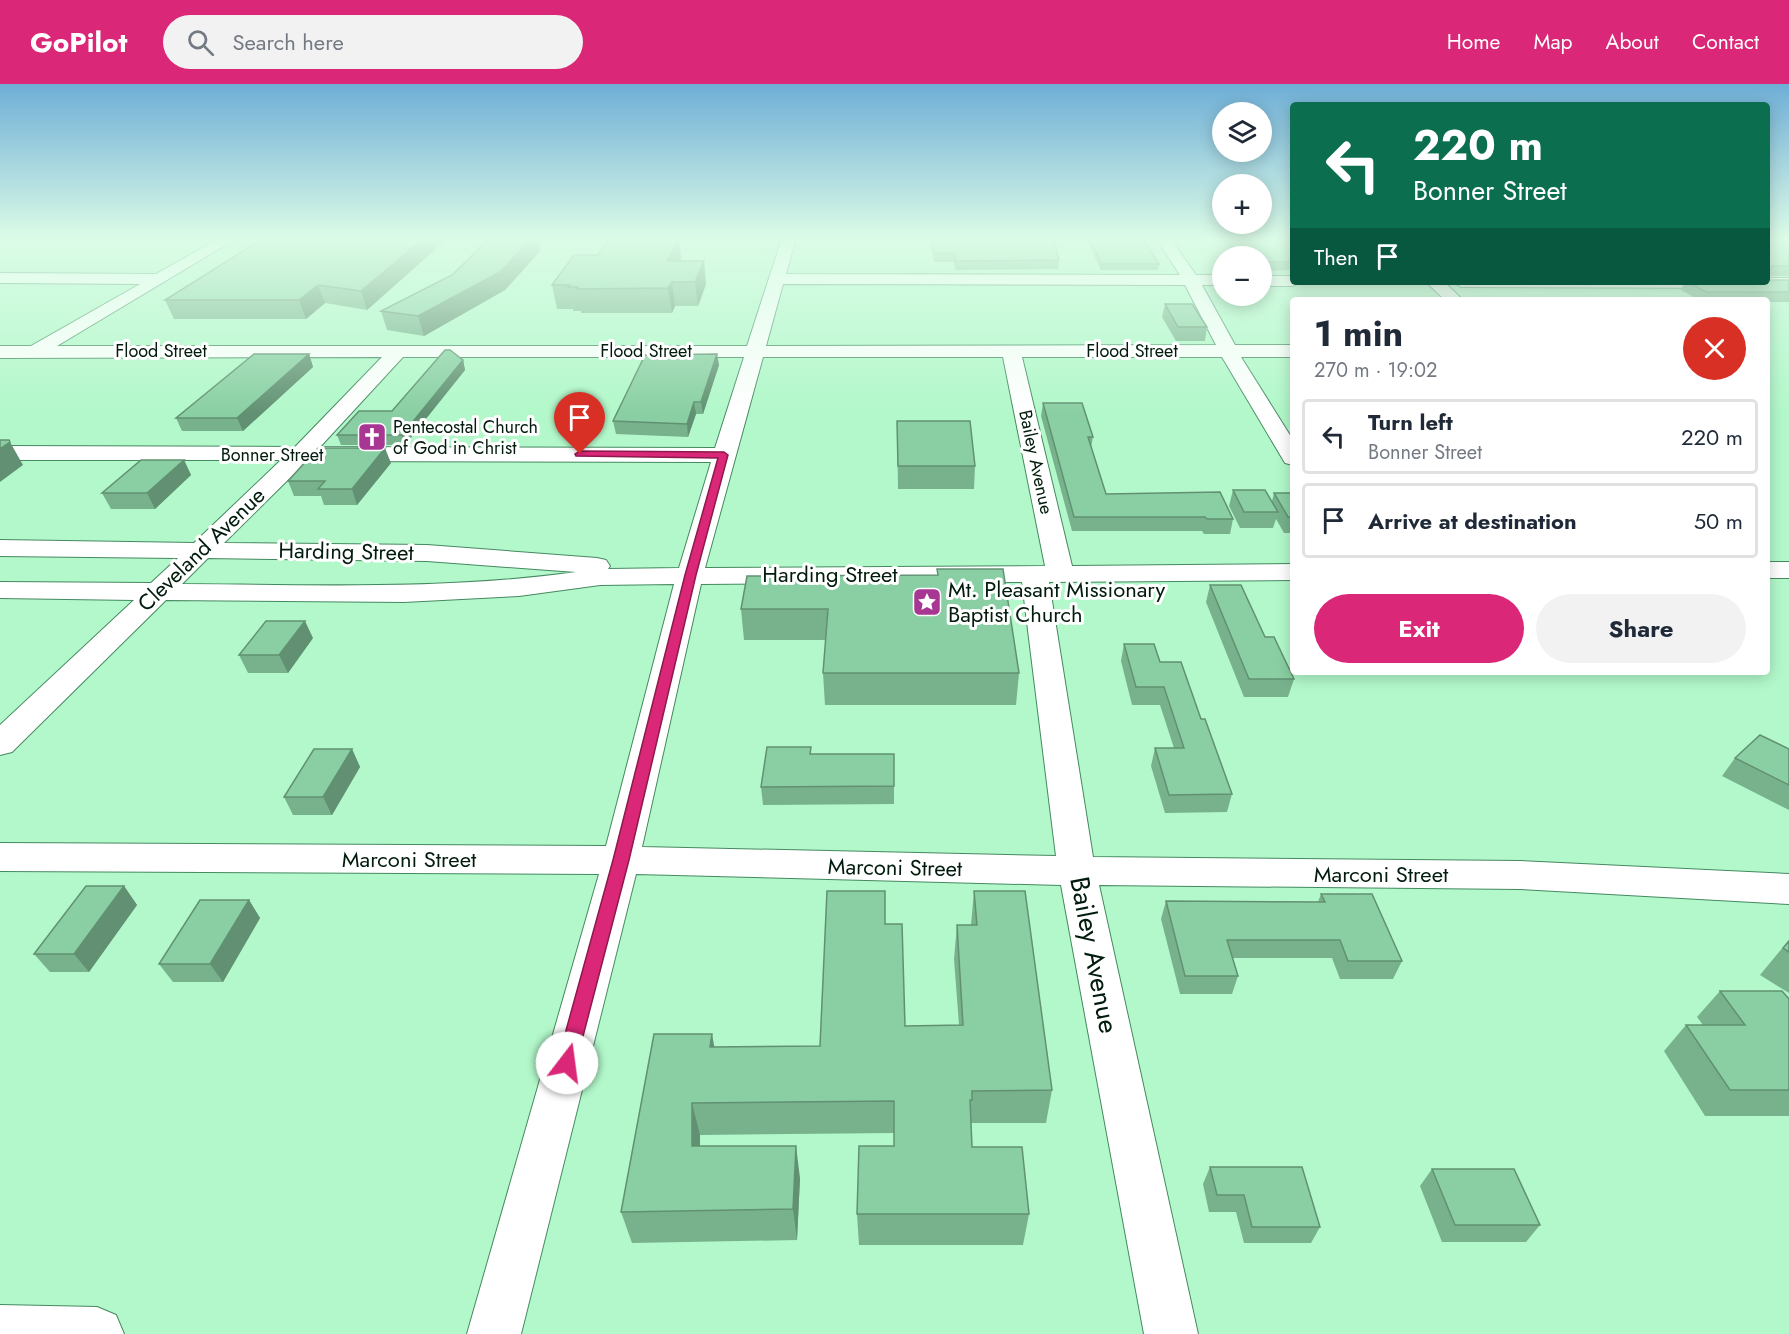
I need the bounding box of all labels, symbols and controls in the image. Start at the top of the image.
search box [163,15,583,69]
text: GoPilot [30,22,127,63]
icon: search [184,26,217,59]
text: Search here [232,26,344,58]
text: Home [1447,27,1500,57]
text: Map [1533,27,1573,57]
text: About [1606,27,1659,57]
text: Contact [1692,27,1759,57]
map controls [1212,102,1272,306]
button: layers [1212,102,1272,162]
text: 220 m [1413,115,1543,176]
icon: left [1314,126,1392,204]
text: Bonner Street [1413,171,1567,210]
button: + [1212,174,1272,234]
icon: arrive [1371,240,1404,273]
text: Then [1314,241,1359,273]
button: − [1212,246,1272,306]
text: 1 min [1314,307,1403,359]
button: close [1683,317,1746,380]
street label: Flood Street [115,338,207,364]
street label: Flood Street [600,338,692,364]
street label: Flood Street [1086,338,1178,364]
text: 270 m · 19:02 [1314,356,1437,385]
pin [554,392,605,454]
icon: arrive [563,401,596,434]
text: Turn left [1368,406,1453,438]
street label: Bailey Avenue [1012,407,1060,517]
place label: Pentecostal Church of God in Christ [393,414,538,461]
icon: left [1317,420,1350,453]
church icon: Pentecostal Church of God in Christ [356,421,388,453]
text: 220 m [1681,421,1743,453]
text: Bonner Street [1368,438,1482,467]
street label: Bonner Street [221,442,324,468]
street label: Cleveland Avenue [130,480,272,618]
icon: arrive [1317,504,1350,537]
text: Arrive at destination [1368,505,1577,537]
text: 50 m [1694,505,1743,537]
street label: Harding Street [278,534,415,568]
street label: Harding Street [762,558,898,590]
place label: Mt. Pleasant Missionary Baptist Church [948,573,1166,630]
place icon: Mt. Pleasant Missionary Baptist Church [911,586,943,618]
button: Exit [1314,594,1524,663]
button: Share [1536,594,1746,663]
street label: Marconi Street [342,843,477,875]
street label: Marconi Street [827,850,963,884]
street label: Marconi Street [1314,858,1449,890]
street label: Bailey Avenue [1060,873,1129,1037]
position arrow [535,1031,599,1095]

